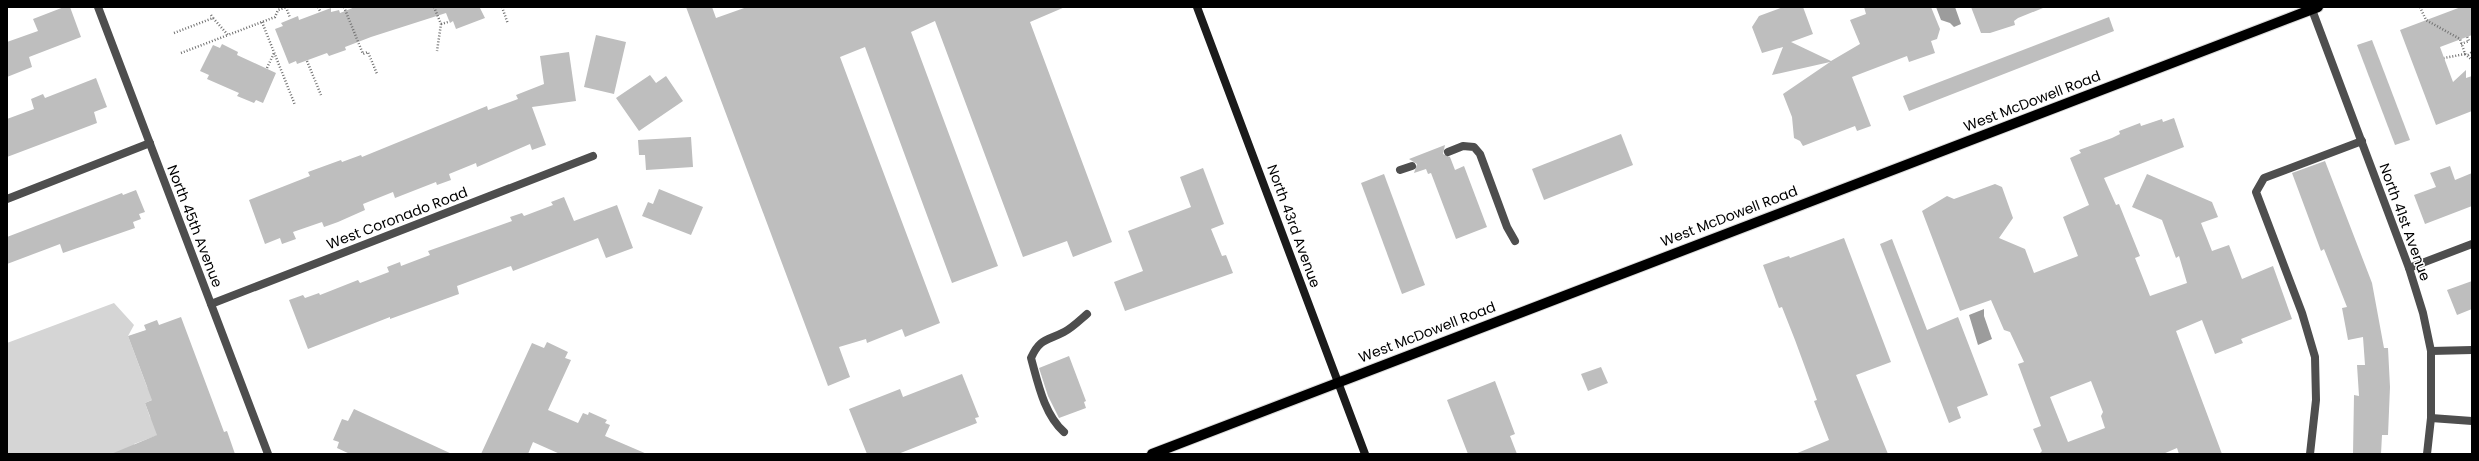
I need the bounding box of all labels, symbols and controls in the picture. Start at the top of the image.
street label: West McDowell Road [1961,66,2103,136]
street label: North 41st Avenue [2374,160,2436,284]
street label: North 45th Avenue [162,162,228,290]
street label: North 43rd Avenue [1262,162,1326,291]
street label: West McDowell Road [1658,181,1800,251]
street label: West Coronado Road [324,182,470,254]
street label: West McDowell Road [1356,297,1498,367]

